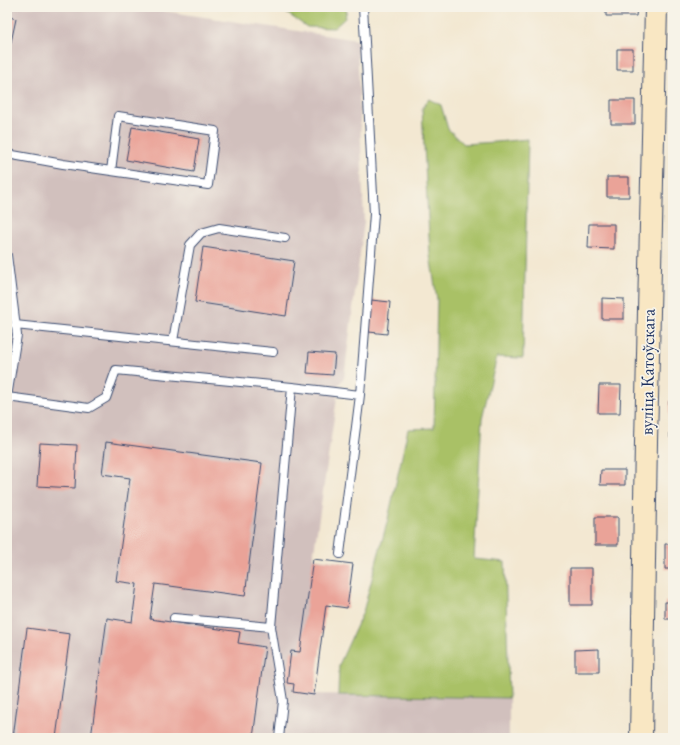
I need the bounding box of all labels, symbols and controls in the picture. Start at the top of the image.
street label: вуліца Катоўскага [634,308,660,435]

